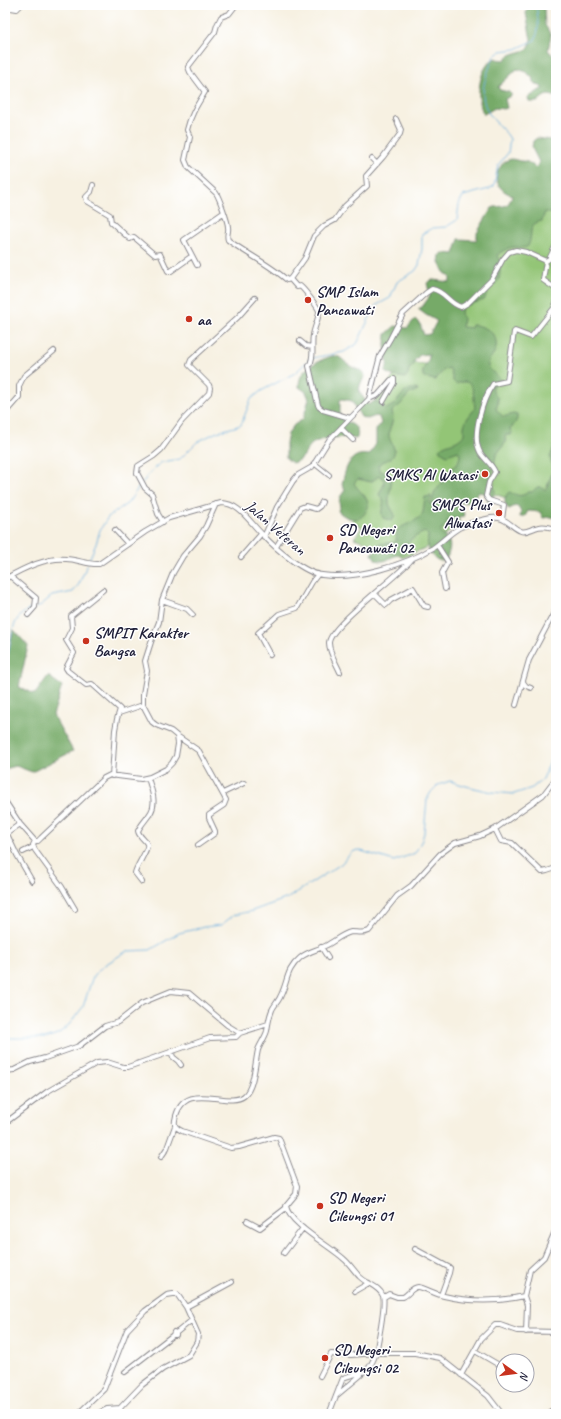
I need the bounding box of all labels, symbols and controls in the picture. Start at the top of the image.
place label: SMP Islam Pancawati [316,282,379,320]
marker: SMP Islam Pancawati [303,295,313,305]
place label: aa [197,310,212,330]
marker: aa [184,314,194,324]
place label: SMKS Al Watasi [384,465,480,485]
marker: SMKS Al Watasi [480,469,490,479]
street label: Jalan Veteran [240,495,311,560]
place label: SMPS Plus Alwatasi [430,495,494,533]
marker: SMPS Plus Alwatasi [494,508,504,518]
place label: SD Negeri Pancawati 02 [338,520,415,558]
marker: SD Negeri Pancawati 02 [325,533,335,543]
place label: SMPIT Karakter Bangsa [94,623,190,661]
marker: SMPIT Karakter Bangsa [81,636,91,646]
place label: SD Negeri Cileungsi 01 [328,1188,395,1226]
marker: SD Negeri Cileungsi 01 [315,1201,325,1211]
place label: SD Negeri Cileungsi 02 [333,1340,400,1378]
marker: SD Negeri Cileungsi 02 [320,1353,330,1363]
north arrow [495,1353,535,1393]
text: N [517,1370,532,1383]

